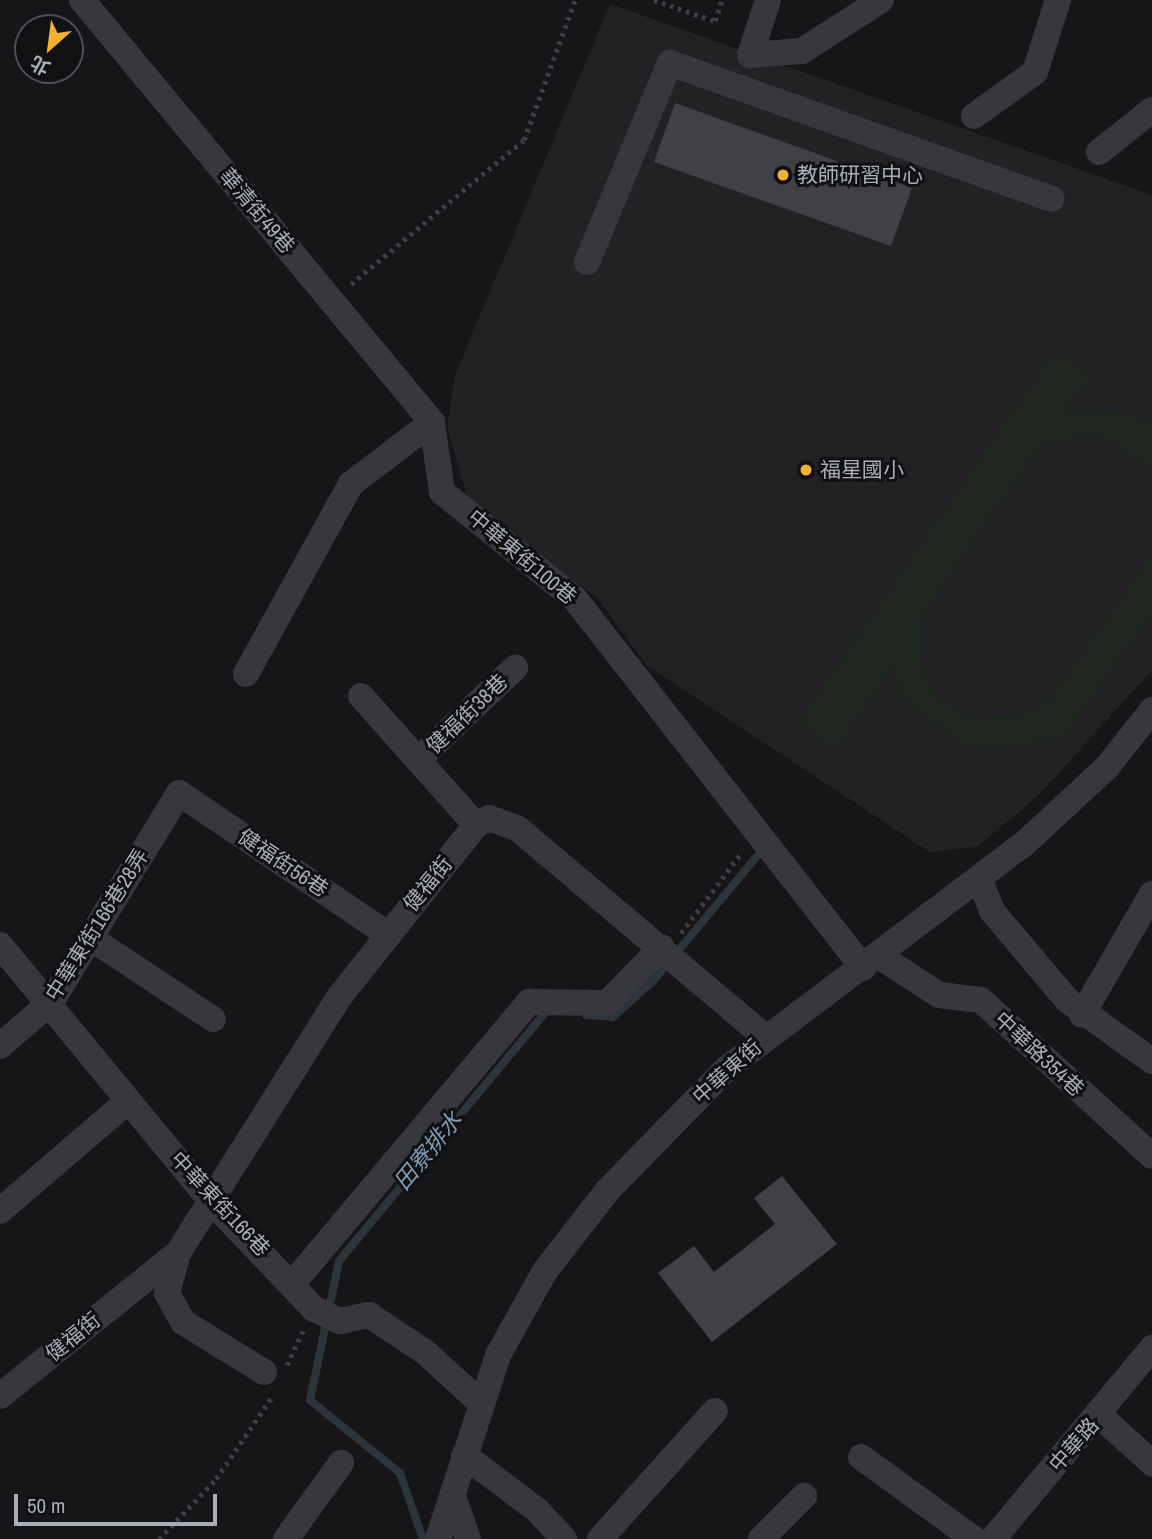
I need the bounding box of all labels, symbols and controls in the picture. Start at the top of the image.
north arrow [14,14,84,84]
text: 北 [26,50,55,82]
place label: 教師研習中心 [797,162,923,188]
street label: 華清街49巷 [214,163,300,259]
marker: 教師研習中心 [775,167,791,183]
place label: 福星國小 [820,457,904,483]
marker: 福星國小 [798,462,814,478]
street label: 中華東街100巷 [463,504,581,610]
street label: 健福街38巷 [421,669,513,759]
street label: 健福街56巷 [233,824,333,902]
street label: 中華東街166巷28弄 [40,845,154,1005]
street label: 健福街 [398,852,458,916]
street label: 中華路354巷 [989,1006,1089,1102]
street label: 中華東街 [687,1035,767,1109]
water label: 田寮排水 [388,1107,468,1195]
street label: 中華東街166巷 [165,1147,275,1261]
street label: 健福街 [41,1307,105,1367]
street label: 中華路 [1044,1413,1104,1477]
scale bar [18,1480,220,1524]
text: 50 m [27,1491,65,1520]

